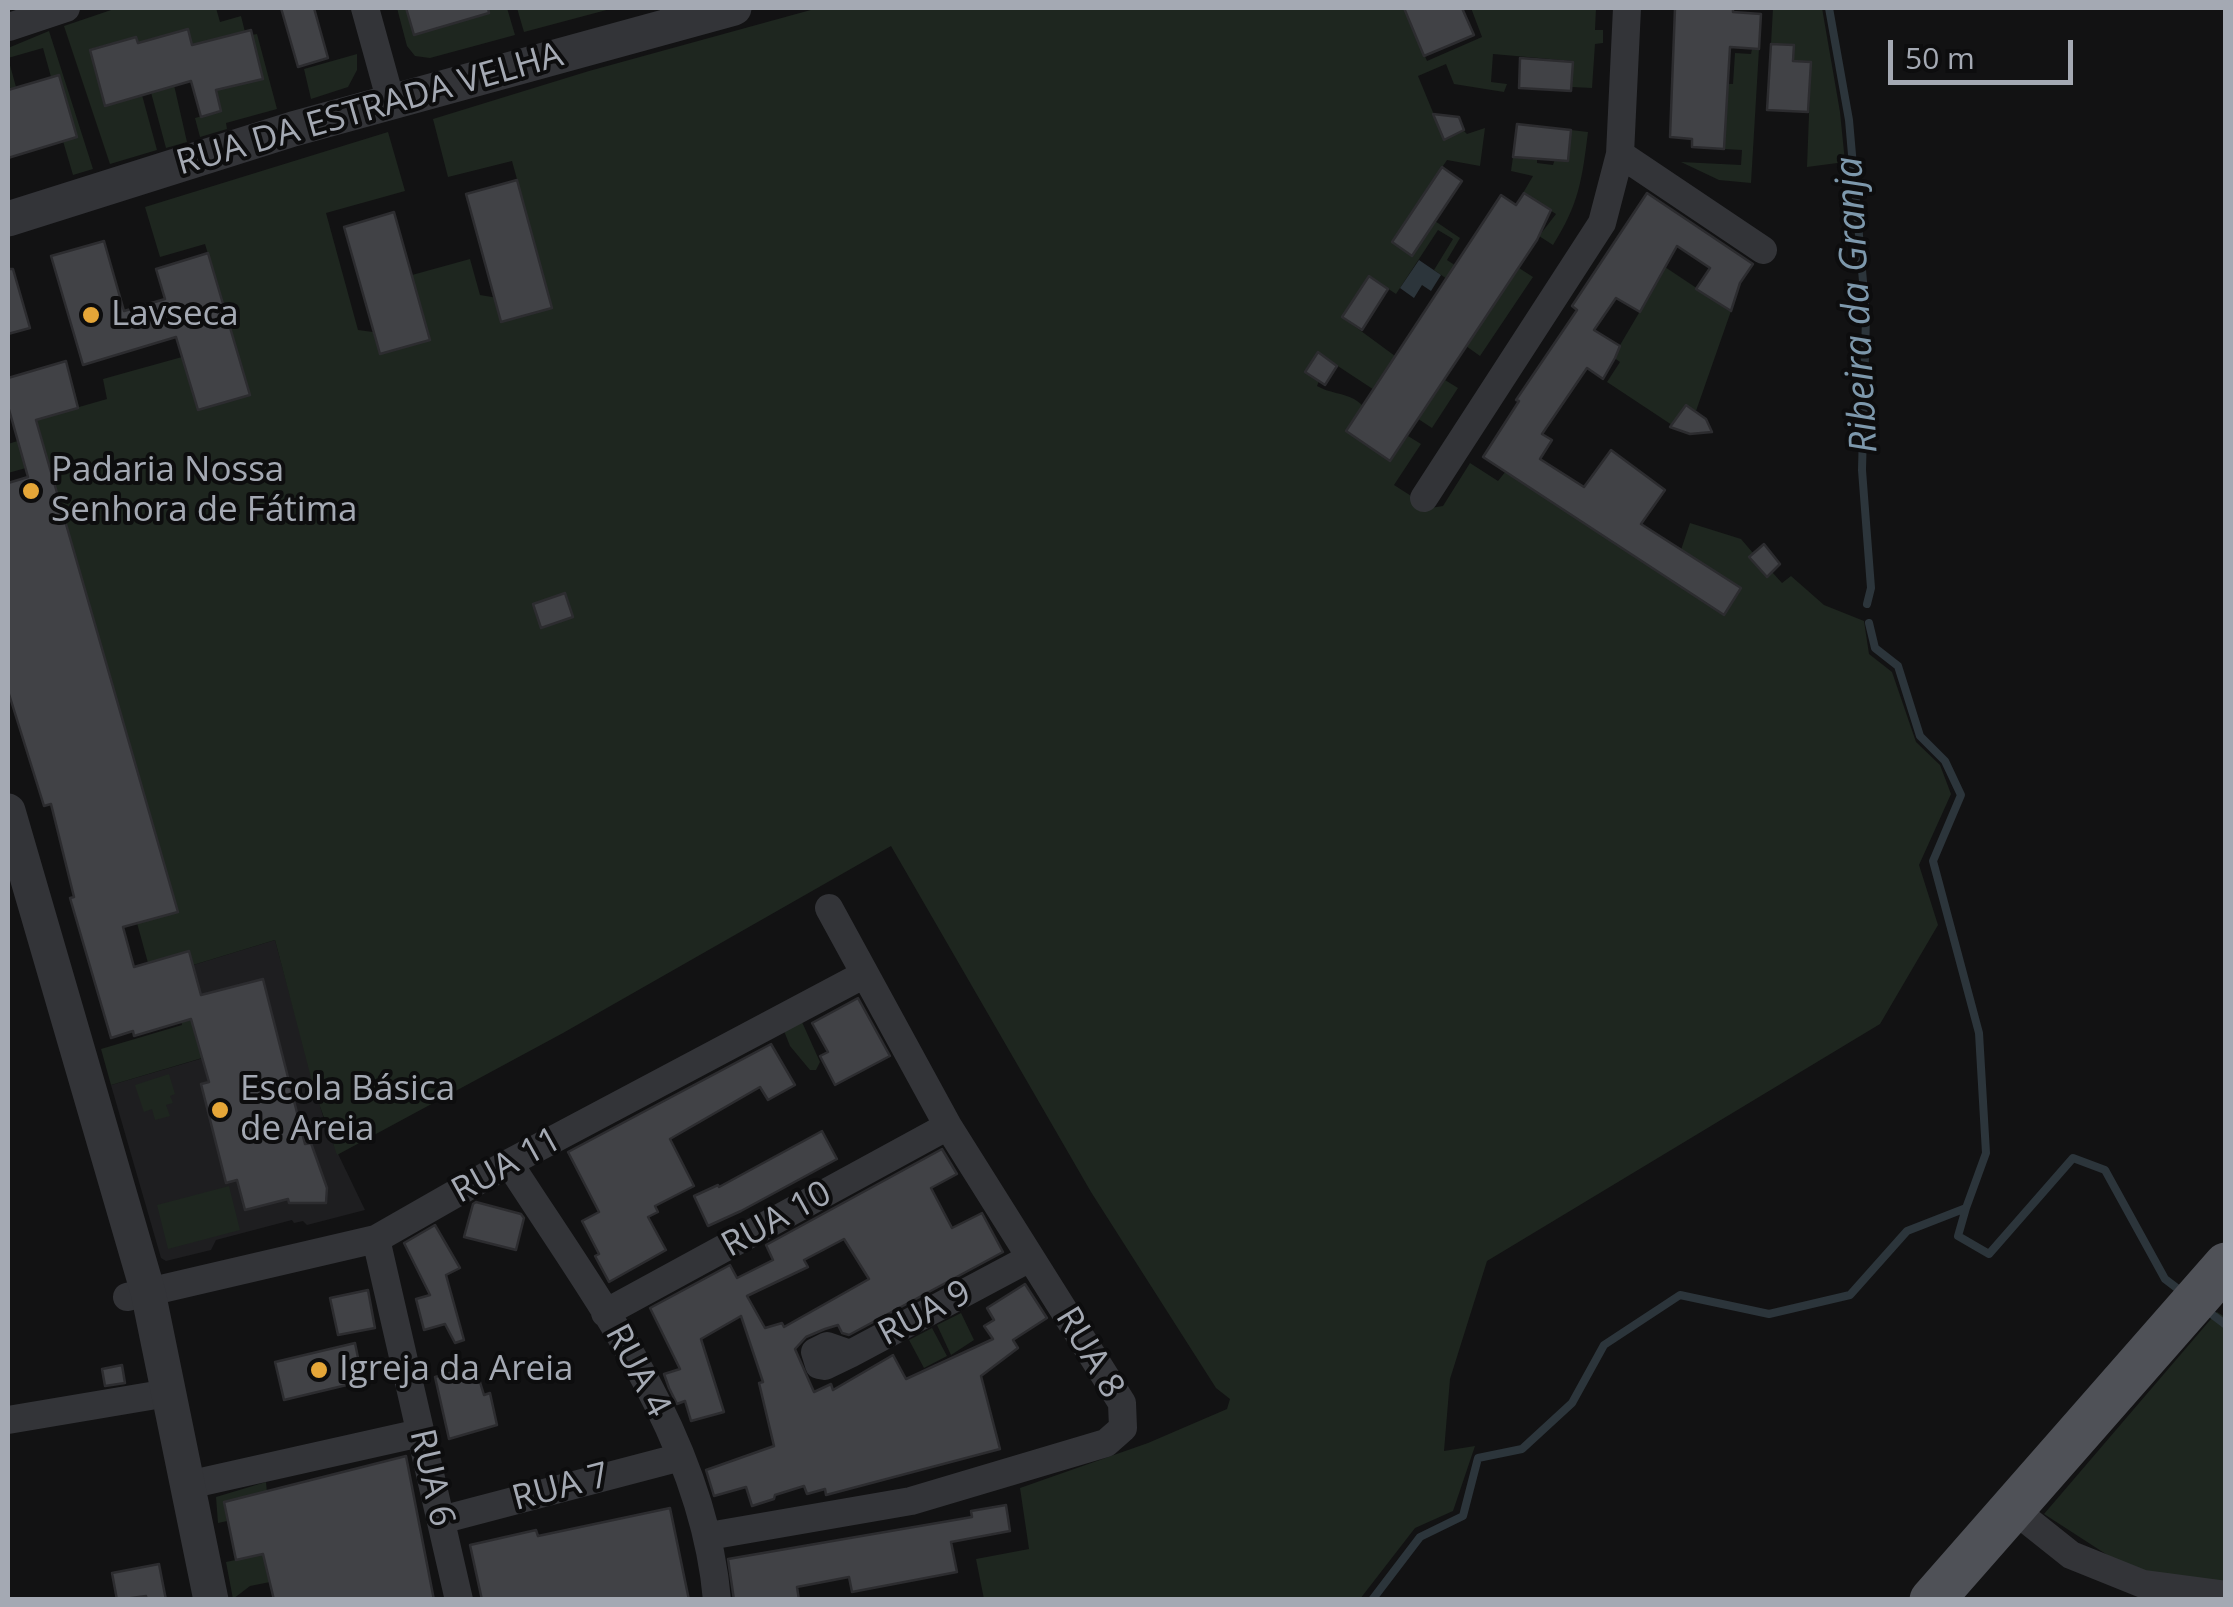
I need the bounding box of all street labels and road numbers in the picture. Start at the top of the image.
street label: RUA DA ESTRADA VELHA [172,35,568,185]
street label: RUA 11 [445,1119,569,1213]
street label: RUA 10 [715,1173,839,1267]
street label: RUA 9 [872,1272,978,1356]
street label: RUA 8 [1046,1300,1132,1406]
street label: RUA 4 [595,1318,679,1424]
street label: RUA 6 [399,1425,463,1531]
street label: RUA 7 [508,1455,614,1521]

